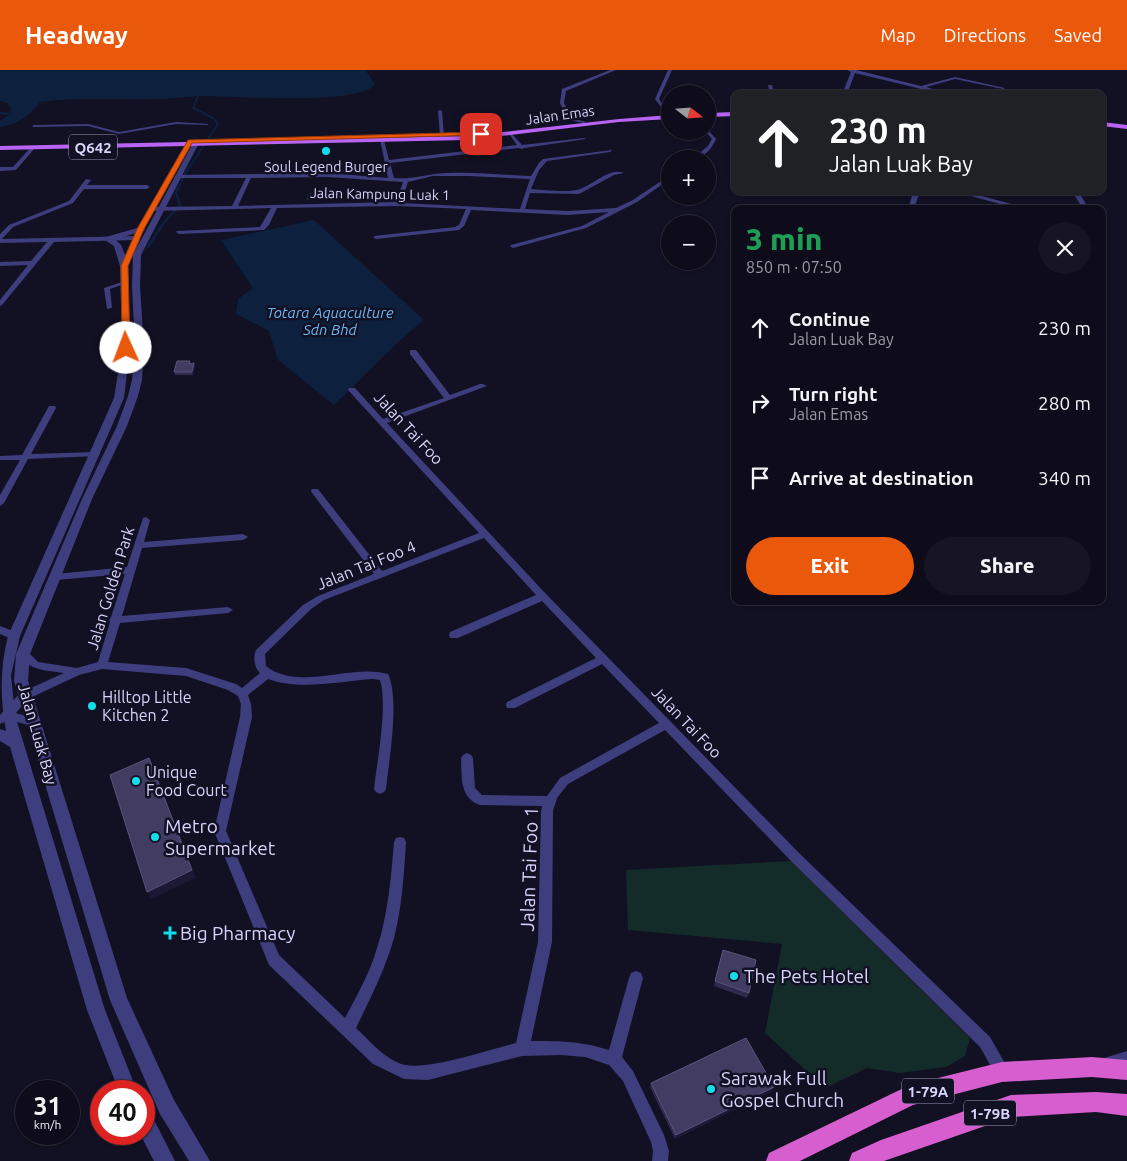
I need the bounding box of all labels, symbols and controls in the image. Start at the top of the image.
text: Headway [25,22,128,49]
text: Map [880,25,916,45]
text: Directions [944,25,1026,45]
text: Saved [1054,25,1102,45]
north arrow [661,85,716,140]
map controls [661,85,716,270]
street label: Jalan Emas [525,102,595,128]
icon: ahead [746,110,811,175]
text: 230 m [829,110,927,150]
pin [460,113,502,155]
icon: arrive [467,120,495,148]
road number: Q642 [69,134,117,160]
marker: Soul Legend Burger [320,145,332,157]
button: + [661,150,716,205]
text: Jalan Luak Bay [829,151,973,176]
place label: Soul Legend Burger [264,159,389,175]
street label: Jalan Kampung Luak 1 [310,185,450,203]
button: − [661,215,716,270]
text: 3 min [746,222,822,256]
button: close [1039,222,1091,274]
text: 850 m · 07:50 [746,258,842,276]
water label: Totara Aquaculture Sdn Bhd [267,304,394,338]
text: Continue [789,308,870,330]
icon: ahead [746,314,774,342]
text: 230 m [1038,317,1091,339]
position arrow [99,321,151,373]
text: Jalan Luak Bay [789,330,894,348]
text: Turn right [789,383,877,405]
street label: Jalan Tai Foo [371,388,447,468]
icon: right [746,389,774,417]
text: 280 m [1038,392,1091,414]
text: Jalan Emas [789,405,868,423]
icon: arrive [746,464,774,492]
text: Arrive at destination [789,467,974,489]
text: 340 m [1038,467,1091,489]
street label: Jalan Golden Park [83,524,137,652]
street label: Jalan Tai Foo 4 [314,537,418,593]
button: Exit [746,537,914,595]
button: Share [924,537,1091,595]
street label: Jalan Luak Bay [15,681,61,787]
street label: Jalan Tai Foo [648,682,726,762]
place label: Hilltop Little Kitchen 2 [102,688,192,724]
marker: Hilltop Little Kitchen 2 [86,700,98,712]
place label: Unique Food Court [146,763,227,799]
marker: Unique Food Court [130,775,142,787]
street label: Jalan Tai Foo 1 [516,806,542,932]
place label: Metro Supermarket [165,815,276,859]
marker: Metro Supermarket [149,831,161,843]
place label: Big Pharmacy [180,922,296,944]
marker: Big Pharmacy [164,927,176,939]
place label: The Pets Hotel [744,965,869,987]
marker: The Pets Hotel [728,970,740,982]
place label: Sarawak Full Gospel Church [721,1067,844,1111]
road number: 1-79A [902,1078,954,1104]
speed limit sign: 40 [90,1080,155,1145]
marker: Sarawak Full Gospel Church [705,1083,717,1095]
text: 31 [33,1092,62,1120]
road number: 1-79B [964,1100,1016,1126]
text: km/h [34,1118,61,1131]

